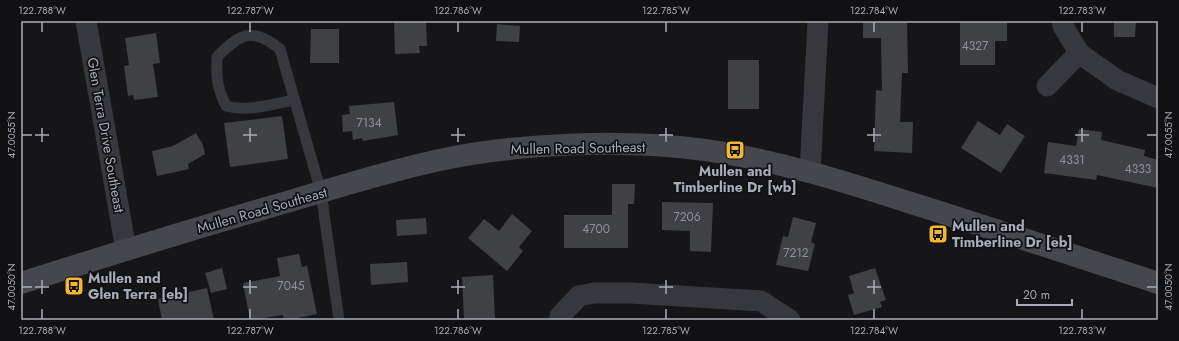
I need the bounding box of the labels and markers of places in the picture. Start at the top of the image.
bus stop icon: Mullen and Timberline Dr [wb] [724,139,746,161]
place label: Mullen and Timberline Dr [wb] [673,161,797,197]
place label: Mullen and Timberline Dr [eb] [952,216,1073,252]
bus stop icon: Mullen and Timberline Dr [eb] [927,223,949,245]
place label: Mullen and Glen Terra [eb] [88,268,188,304]
bus stop icon: Mullen and Glen Terra [eb] [63,275,85,297]

